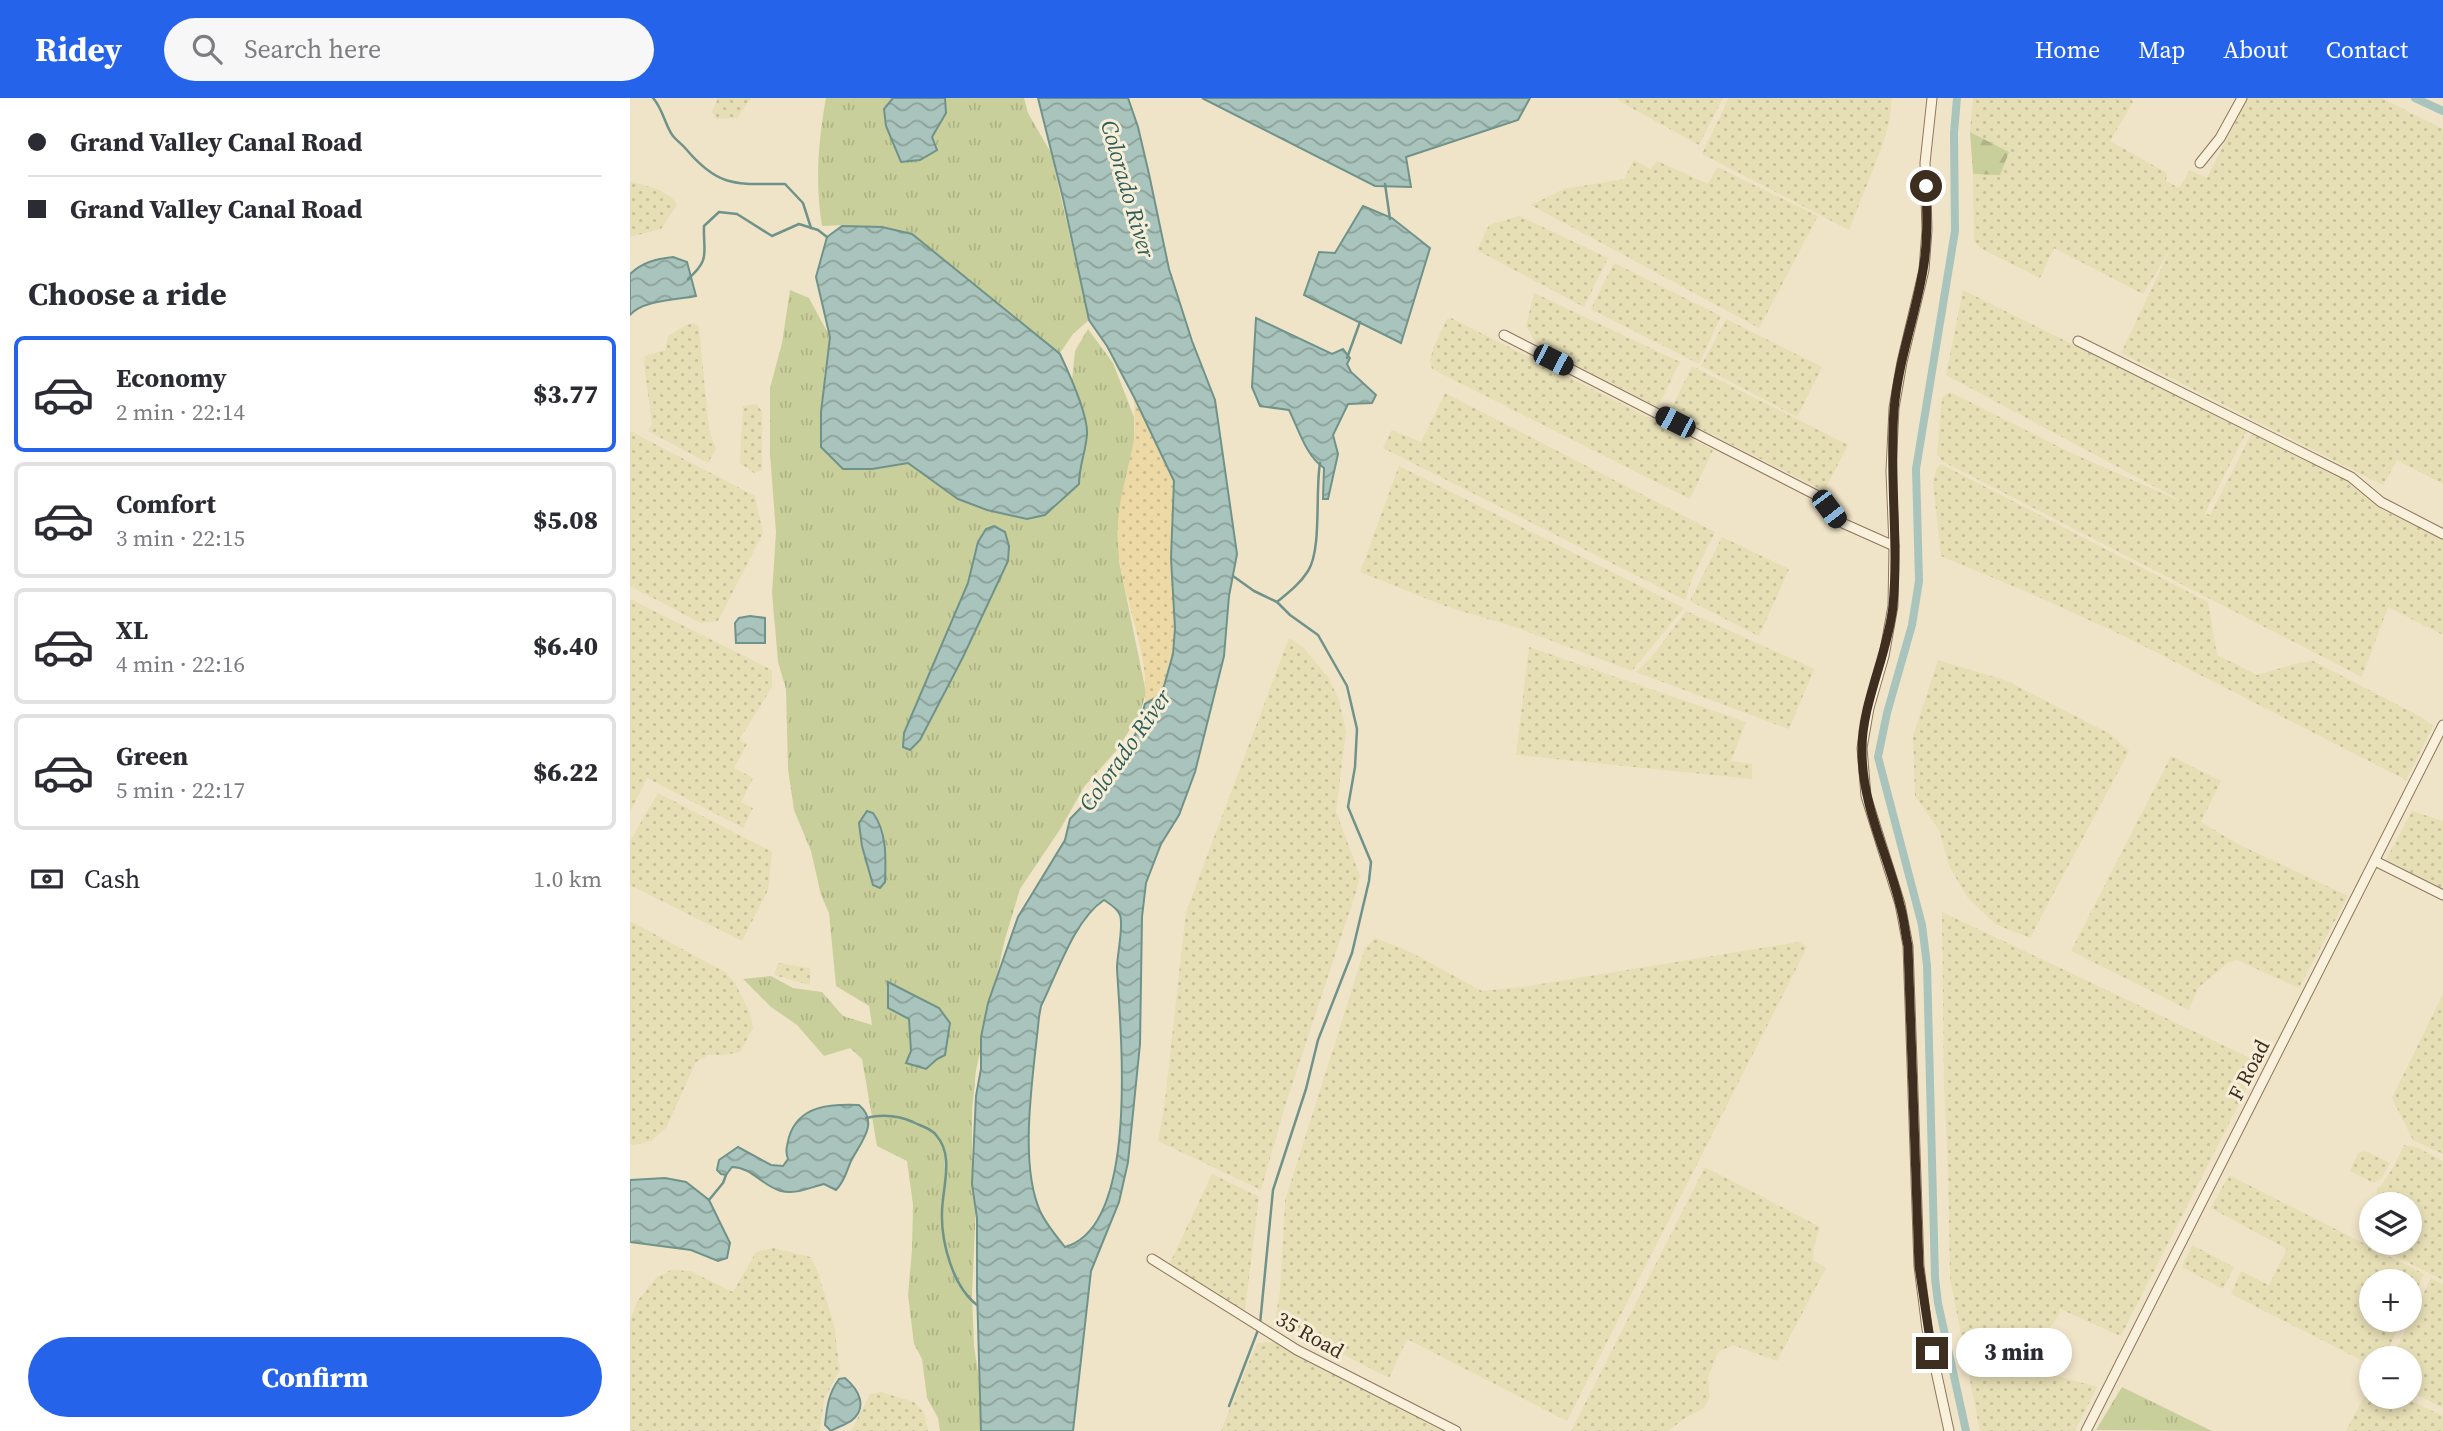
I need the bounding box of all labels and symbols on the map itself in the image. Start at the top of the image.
water label: Colorado River [1093,116,1163,262]
route start [1910,170,1942,202]
car [1530,341,1577,379]
car [1652,403,1699,441]
car [1808,486,1851,532]
water label: Colorado River [1071,682,1179,817]
street label: F Road [2221,1034,2276,1105]
street label: 35 Road [1271,1304,1349,1365]
callout: 3 min [1956,1328,2072,1378]
route end [1916,1337,1948,1369]

